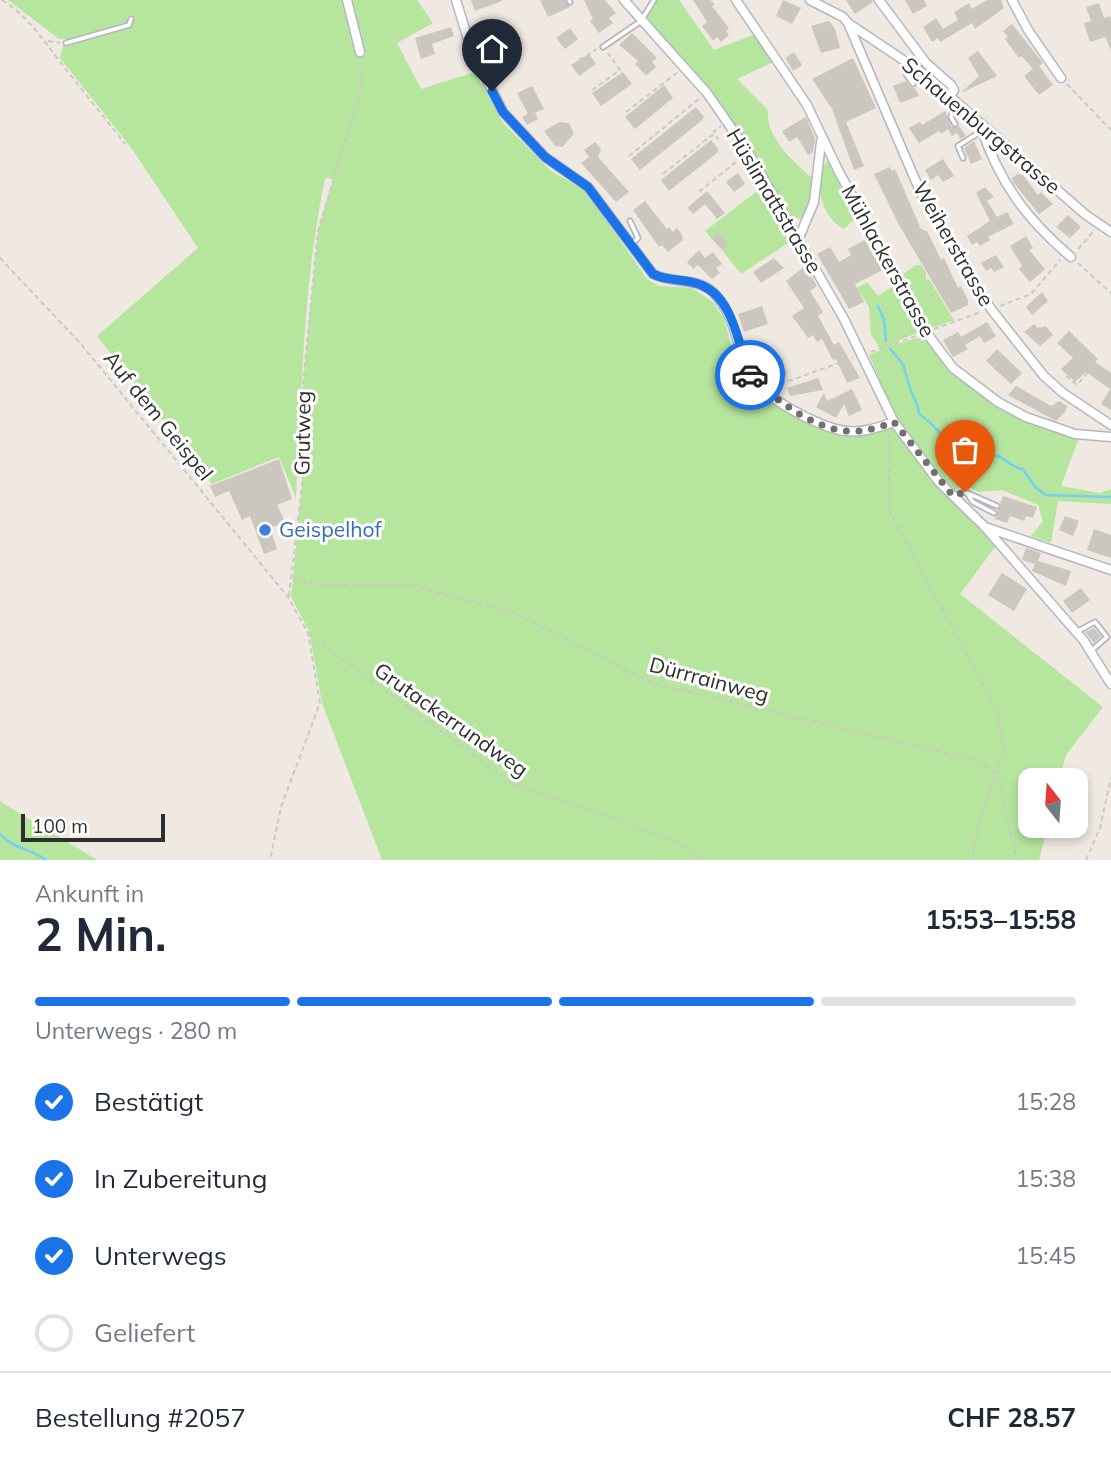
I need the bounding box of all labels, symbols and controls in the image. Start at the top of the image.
pin [462,19,522,91]
icon: home [473,30,511,68]
street label: Schauenburgstrasse [897,51,1066,199]
street label: Hüslimattstrasse [721,123,828,278]
street label: Weiherstrasse [908,176,1000,311]
street label: Mühlackerstrasse [836,180,941,341]
courier [715,340,785,410]
street label: Auf dem Geispel [99,345,219,485]
icon: car [731,356,769,394]
street label: Grutweg [288,390,316,476]
pin [935,420,995,492]
icon: bag [946,431,984,469]
place label: Geispelhof [279,516,382,542]
marker: Geispelhof [257,522,273,538]
street label: Dürrrainweg [647,651,772,707]
street label: Grutackerrundweg [370,656,534,782]
north arrow [1018,768,1088,838]
map controls [1018,768,1088,838]
scale bar [21,811,164,843]
text: 100 m [32,814,88,838]
text: Ankunft in [35,879,144,908]
text: 15:53–15:58 [925,903,1076,936]
text: 2 Min. [35,905,166,963]
text: Unterwegs · 280 m [35,1016,237,1045]
icon: check [35,1083,73,1121]
text: Bestätigt [94,1085,203,1118]
text: 15:28 [1016,1087,1076,1116]
icon: check [35,1160,73,1198]
text: In Zubereitung [94,1162,267,1195]
text: 15:38 [1016,1164,1076,1193]
icon: check [35,1237,73,1275]
text: Unterwegs [94,1239,227,1272]
text: 15:45 [1016,1241,1076,1270]
text: Geliefert [94,1316,195,1349]
text: Bestellung #2057 [35,1401,246,1434]
text: CHF 28.57 [947,1401,1076,1434]

